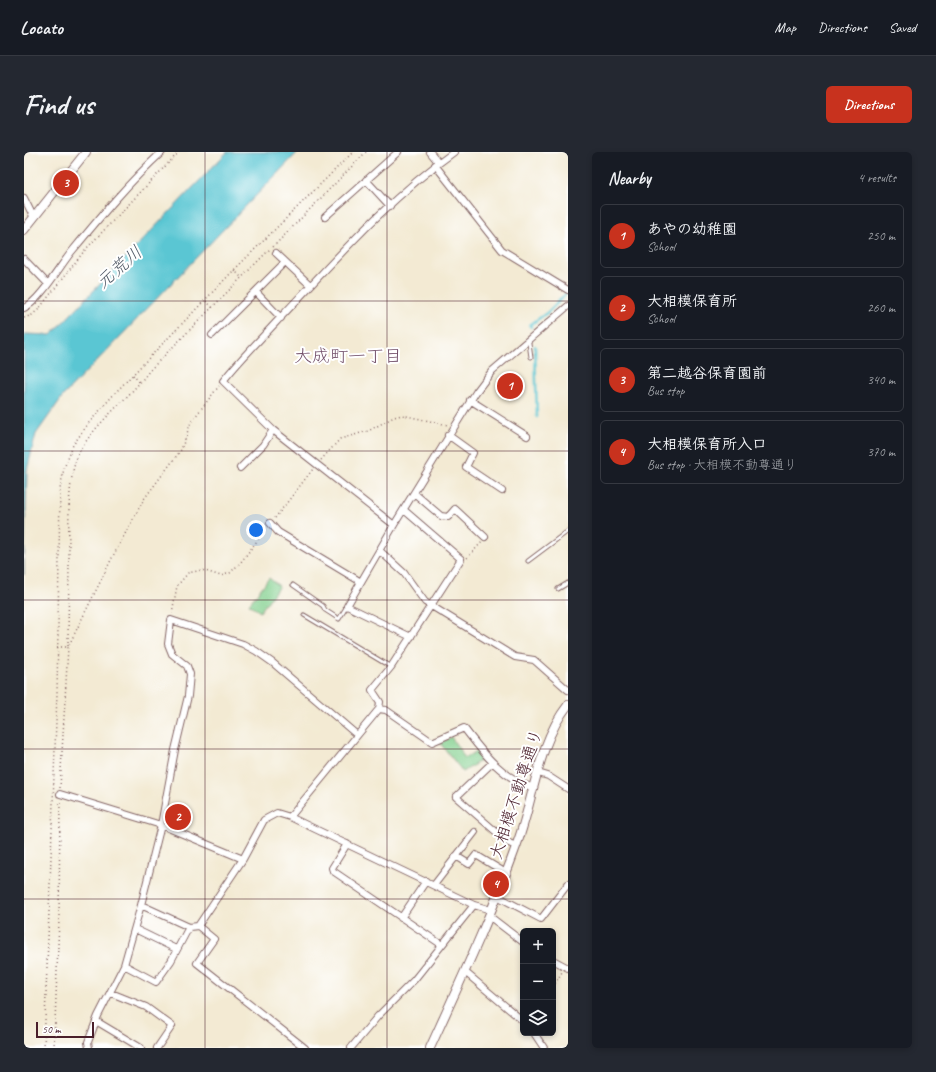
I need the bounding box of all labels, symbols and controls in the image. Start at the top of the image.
text: Locato [20,16,63,40]
text: Map [775,19,796,36]
text: Directions [818,19,867,36]
text: Saved [889,19,916,36]
button: Directions [826,86,912,123]
text: Find us [24,87,94,122]
pin: 3 [53,168,79,198]
text: Nearby [608,168,651,189]
text: 4 results [858,170,896,186]
text: あやの幼稚園 [647,220,737,239]
text: 1 [619,228,625,244]
text: 250 m [867,228,895,244]
text: School [647,239,675,255]
water label: 元荒川 [91,241,147,293]
text: 大相模保育所 [647,292,737,311]
text: 2 [619,300,625,316]
text: 260 m [867,300,895,316]
text: School [647,311,675,327]
district label: 大成町一丁目 [294,345,402,367]
text: 第二越谷保育園前 [647,364,767,383]
pin: 1 [497,371,523,401]
text: 3 [619,372,625,388]
text: 340 m [867,372,895,388]
text: Bus stop [647,383,684,399]
text: 大相模保育所入口 [647,435,767,454]
text: 4 [619,444,625,460]
text: 370 m [867,444,895,460]
text: Bus stop · 大相模不動尊通り [647,457,797,473]
your location [246,520,266,540]
street label: 大相模不動尊通り [485,726,547,862]
pin: 2 [165,802,191,832]
pin: 4 [483,869,509,899]
map controls [520,928,556,1036]
button: + [520,928,556,964]
button: − [520,964,556,1000]
button: layers [520,1000,556,1036]
scale bar [36,1020,94,1039]
text: 50 m [42,1022,61,1036]

